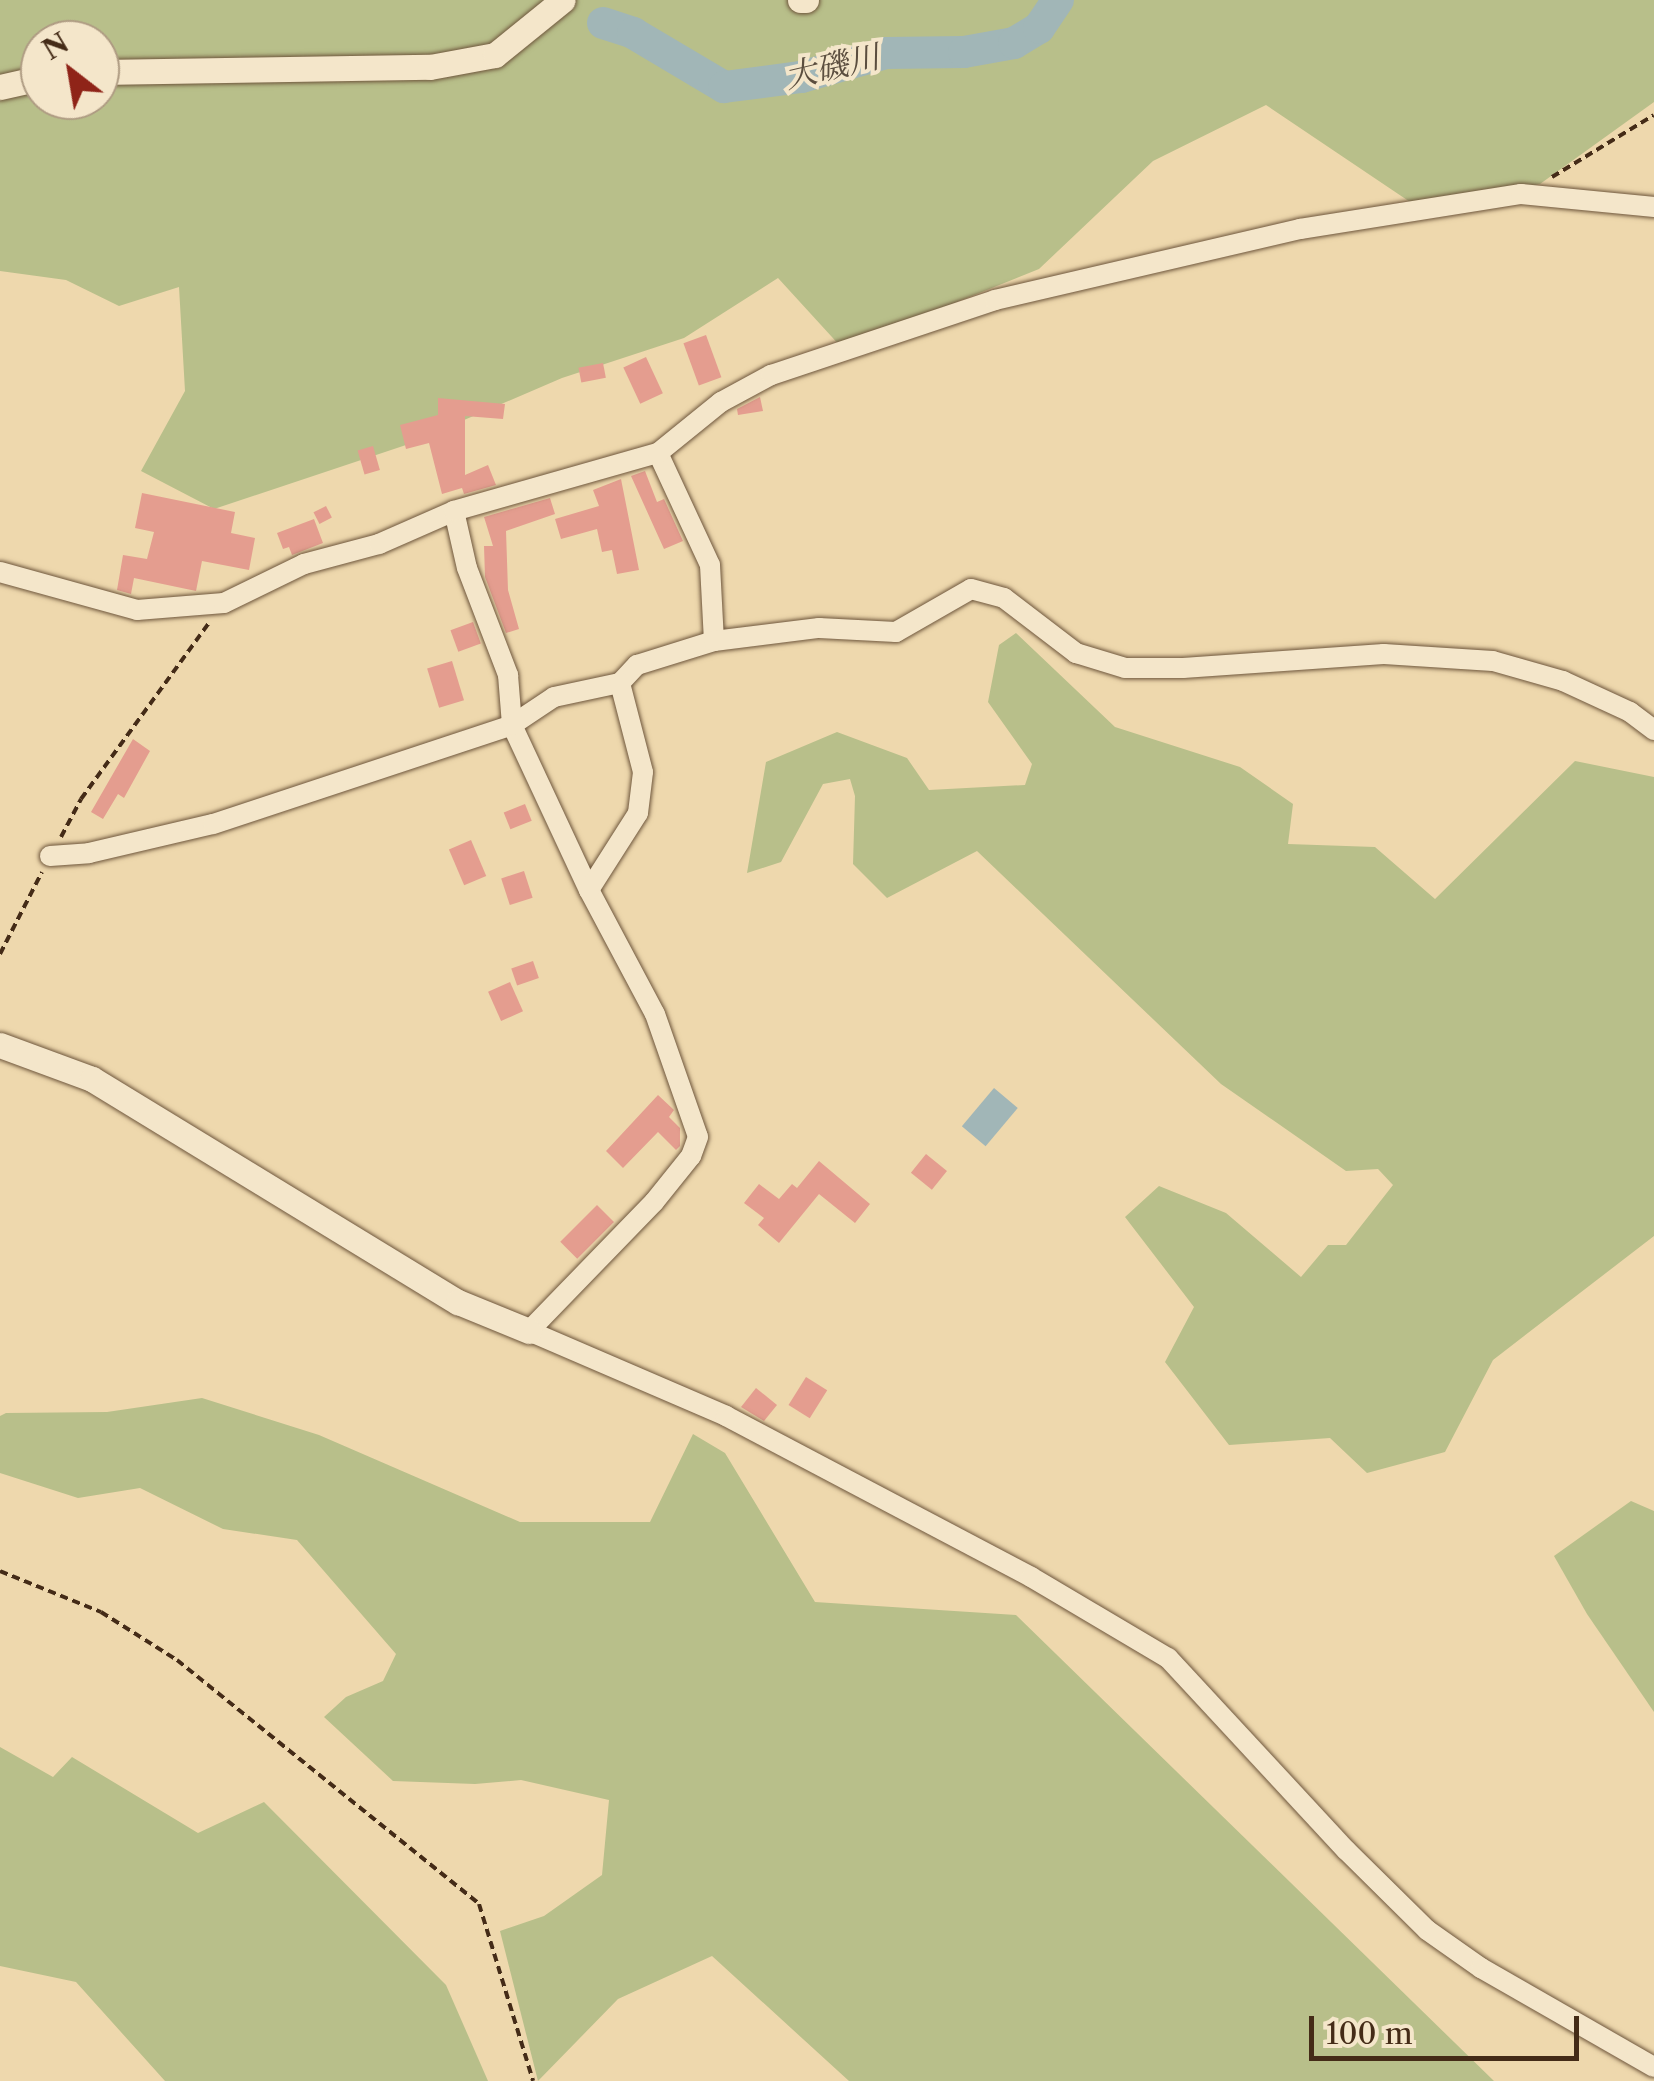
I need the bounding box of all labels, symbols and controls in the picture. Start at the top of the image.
north arrow [20,20,120,120]
text: N [36,25,75,67]
water label: 大磯川 [781,37,883,97]
scale bar [1314,1996,1584,2058]
text: 100 m [1326,2015,1413,2052]

